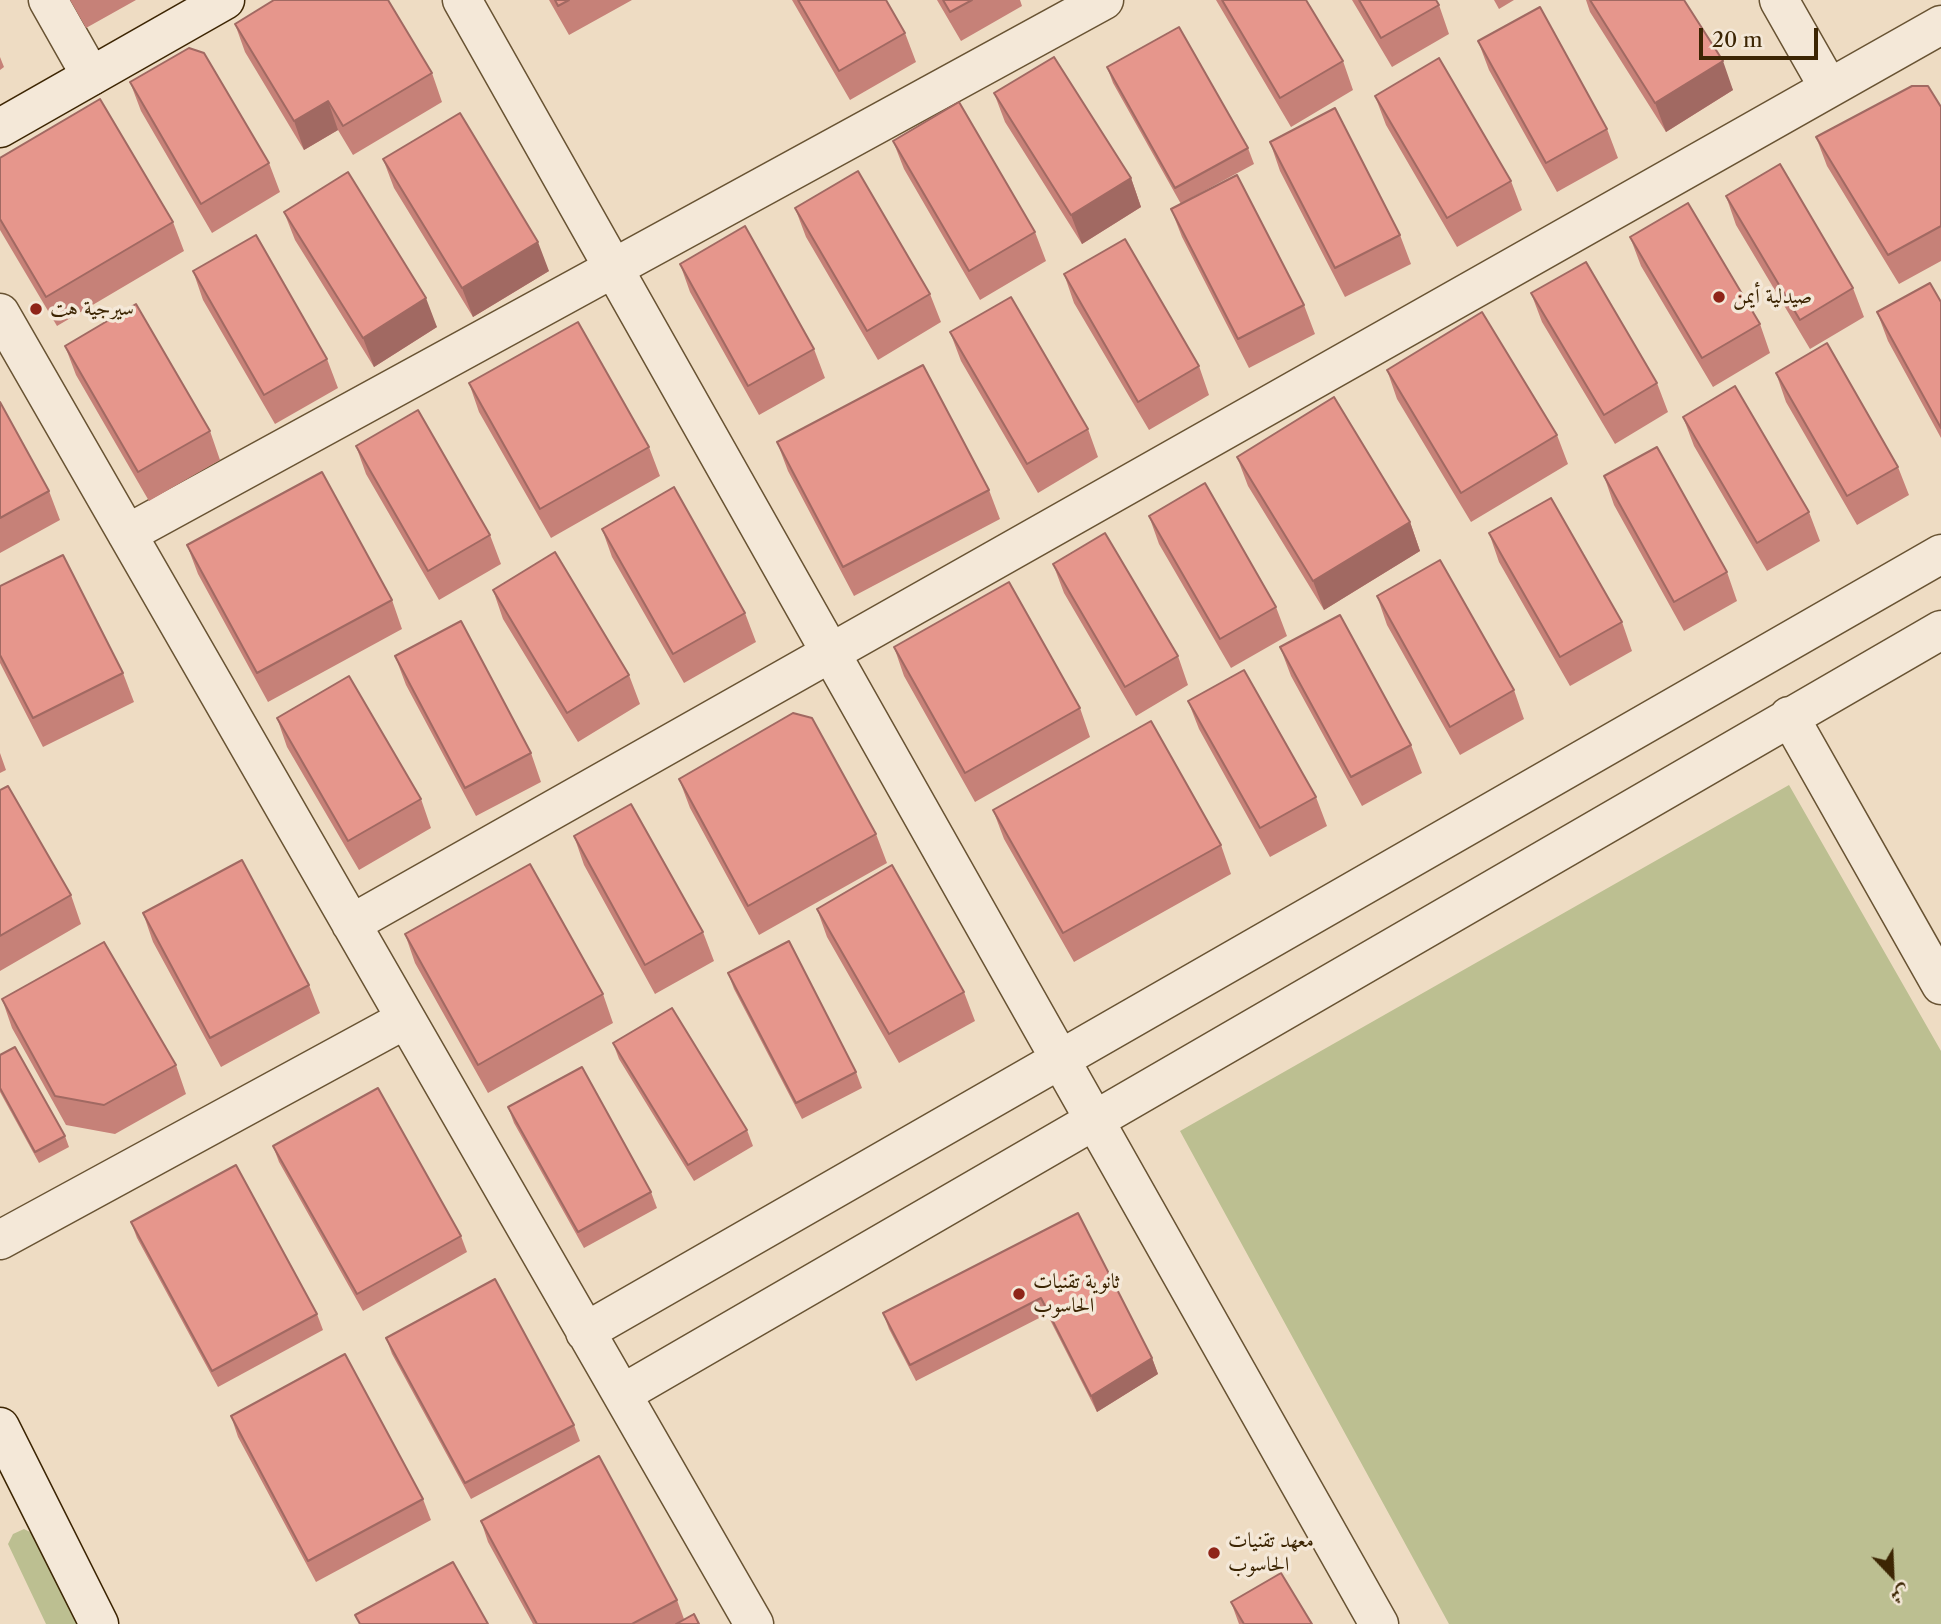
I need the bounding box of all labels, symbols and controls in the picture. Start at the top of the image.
scale bar [1703,14,1822,58]
text: 20 m [1712,27,1763,52]
place label: صيدلية أيمن [1733,284,1812,310]
marker: صيدلية أيمن [1711,289,1727,305]
place label: سيرجية هت [50,296,134,322]
marker: سيرجية هت [28,301,44,317]
place label: ثانوية تقنيات الحاسوب [1033,1269,1120,1319]
marker: ثانوية تقنيات الحاسوب [1011,1286,1027,1302]
place label: معهد تقنيات الحاسوب [1228,1528,1314,1578]
north arrow [1857,1540,1927,1610]
marker: معهد تقنيات الحاسوب [1206,1545,1222,1561]
text: ش [1887,1581,1914,1609]

